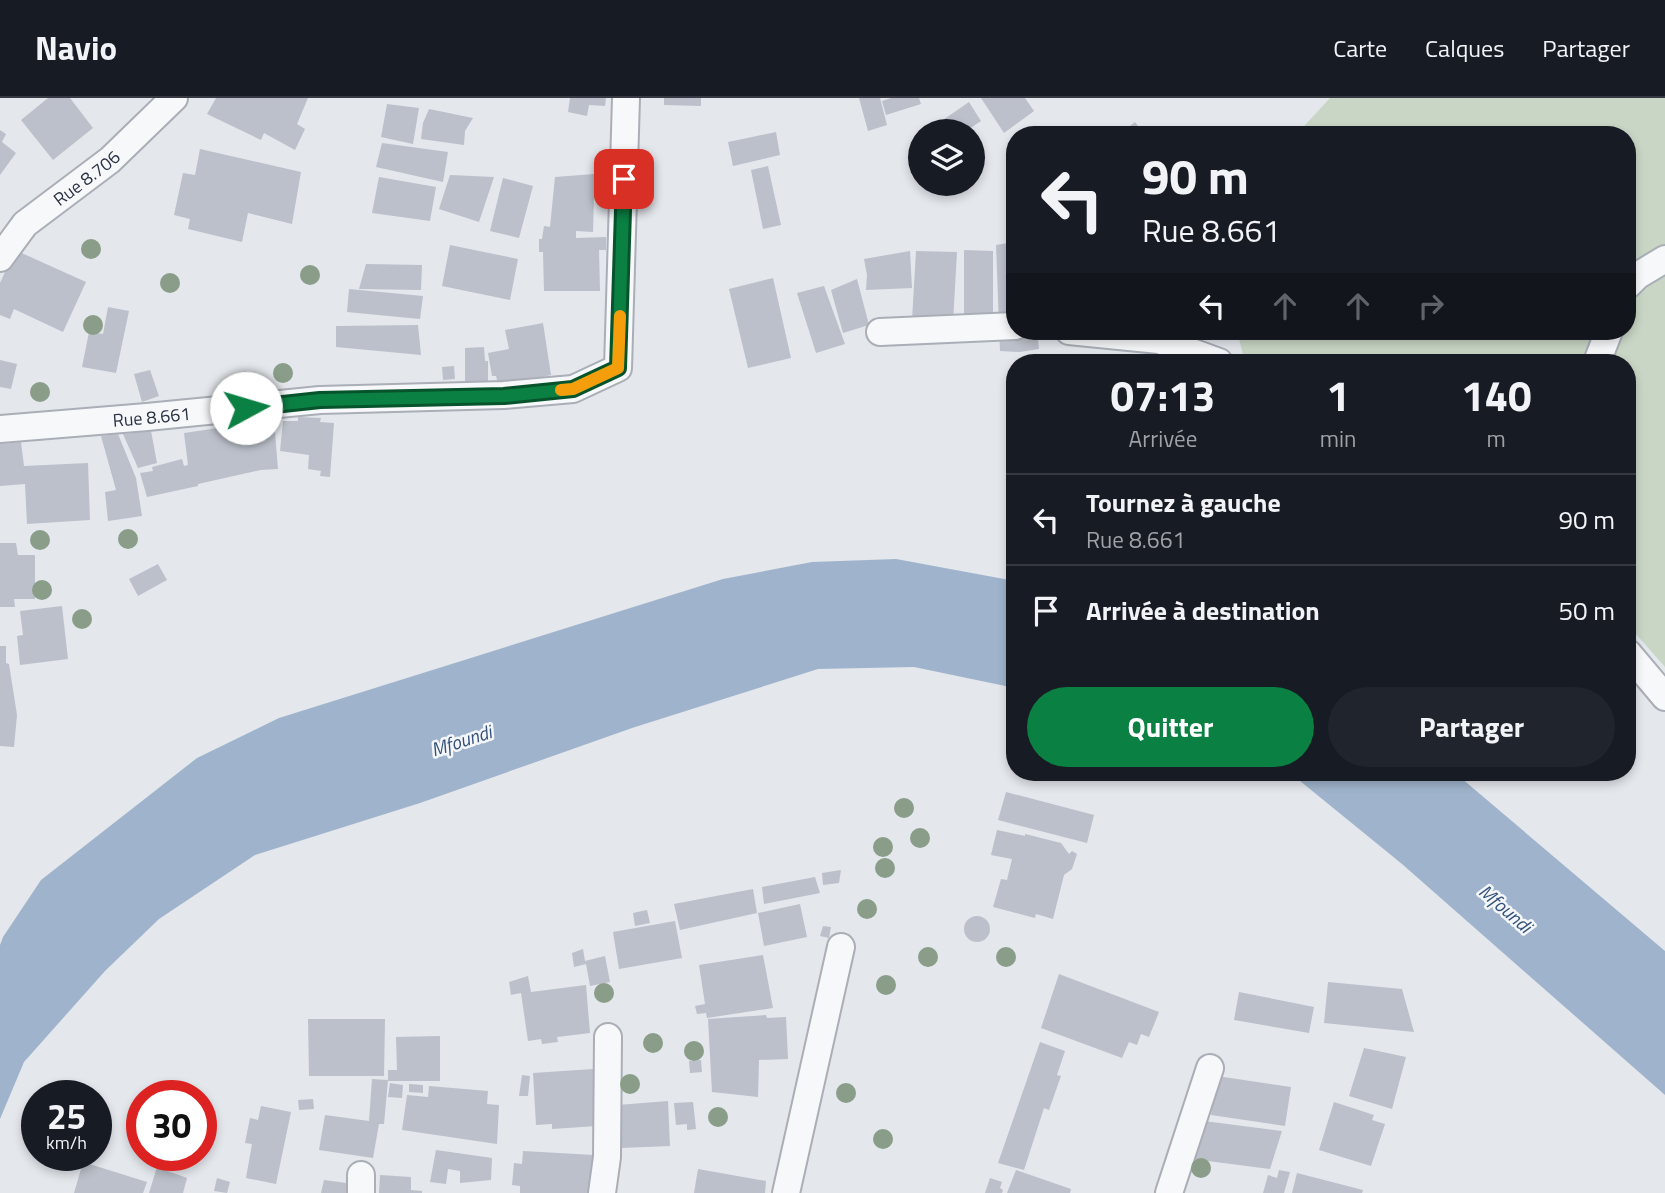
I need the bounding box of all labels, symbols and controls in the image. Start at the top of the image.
text: Navio [35,23,117,73]
text: Carte [1333,30,1387,66]
text: Calques [1425,30,1504,66]
text: Partager [1542,30,1630,66]
map controls [908,119,985,196]
button: layers [908,119,985,196]
text: 90 m [1142,138,1249,213]
street label: Rue 8.706 [47,144,126,212]
pin [594,149,654,209]
icon: left [1027,154,1118,245]
icon: arrive [605,160,643,198]
text: Rue 8.661 [1142,206,1280,254]
icon: left [1193,287,1231,325]
icon: ahead [1266,287,1304,325]
icon: ahead [1339,287,1377,325]
icon: right [1412,287,1450,325]
text: 07:13 [1110,363,1215,427]
text: 1 [1326,363,1350,427]
text: 140 [1461,363,1531,427]
position arrow [209,371,283,445]
street label: Rue 8.661 [112,399,192,433]
text: Arrivée [1129,421,1197,456]
text: min [1320,421,1356,456]
text: m [1487,421,1506,456]
text: Tournez à gauche [1086,483,1281,522]
text: 90 m [1558,500,1615,539]
icon: left [1027,501,1065,539]
text: Rue 8.661 [1086,522,1185,557]
text: Arrivée à destination [1086,591,1320,630]
text: 50 m [1558,591,1615,630]
icon: arrive [1027,592,1065,630]
button: Quitter [1027,687,1314,767]
button: Partager [1328,687,1615,767]
water label: Mfoundi [427,716,497,763]
water label: Mfoundi [1473,877,1541,941]
speed limit sign: 30 [126,1080,217,1171]
text: 25 [47,1089,86,1143]
text: km/h [46,1129,87,1156]

